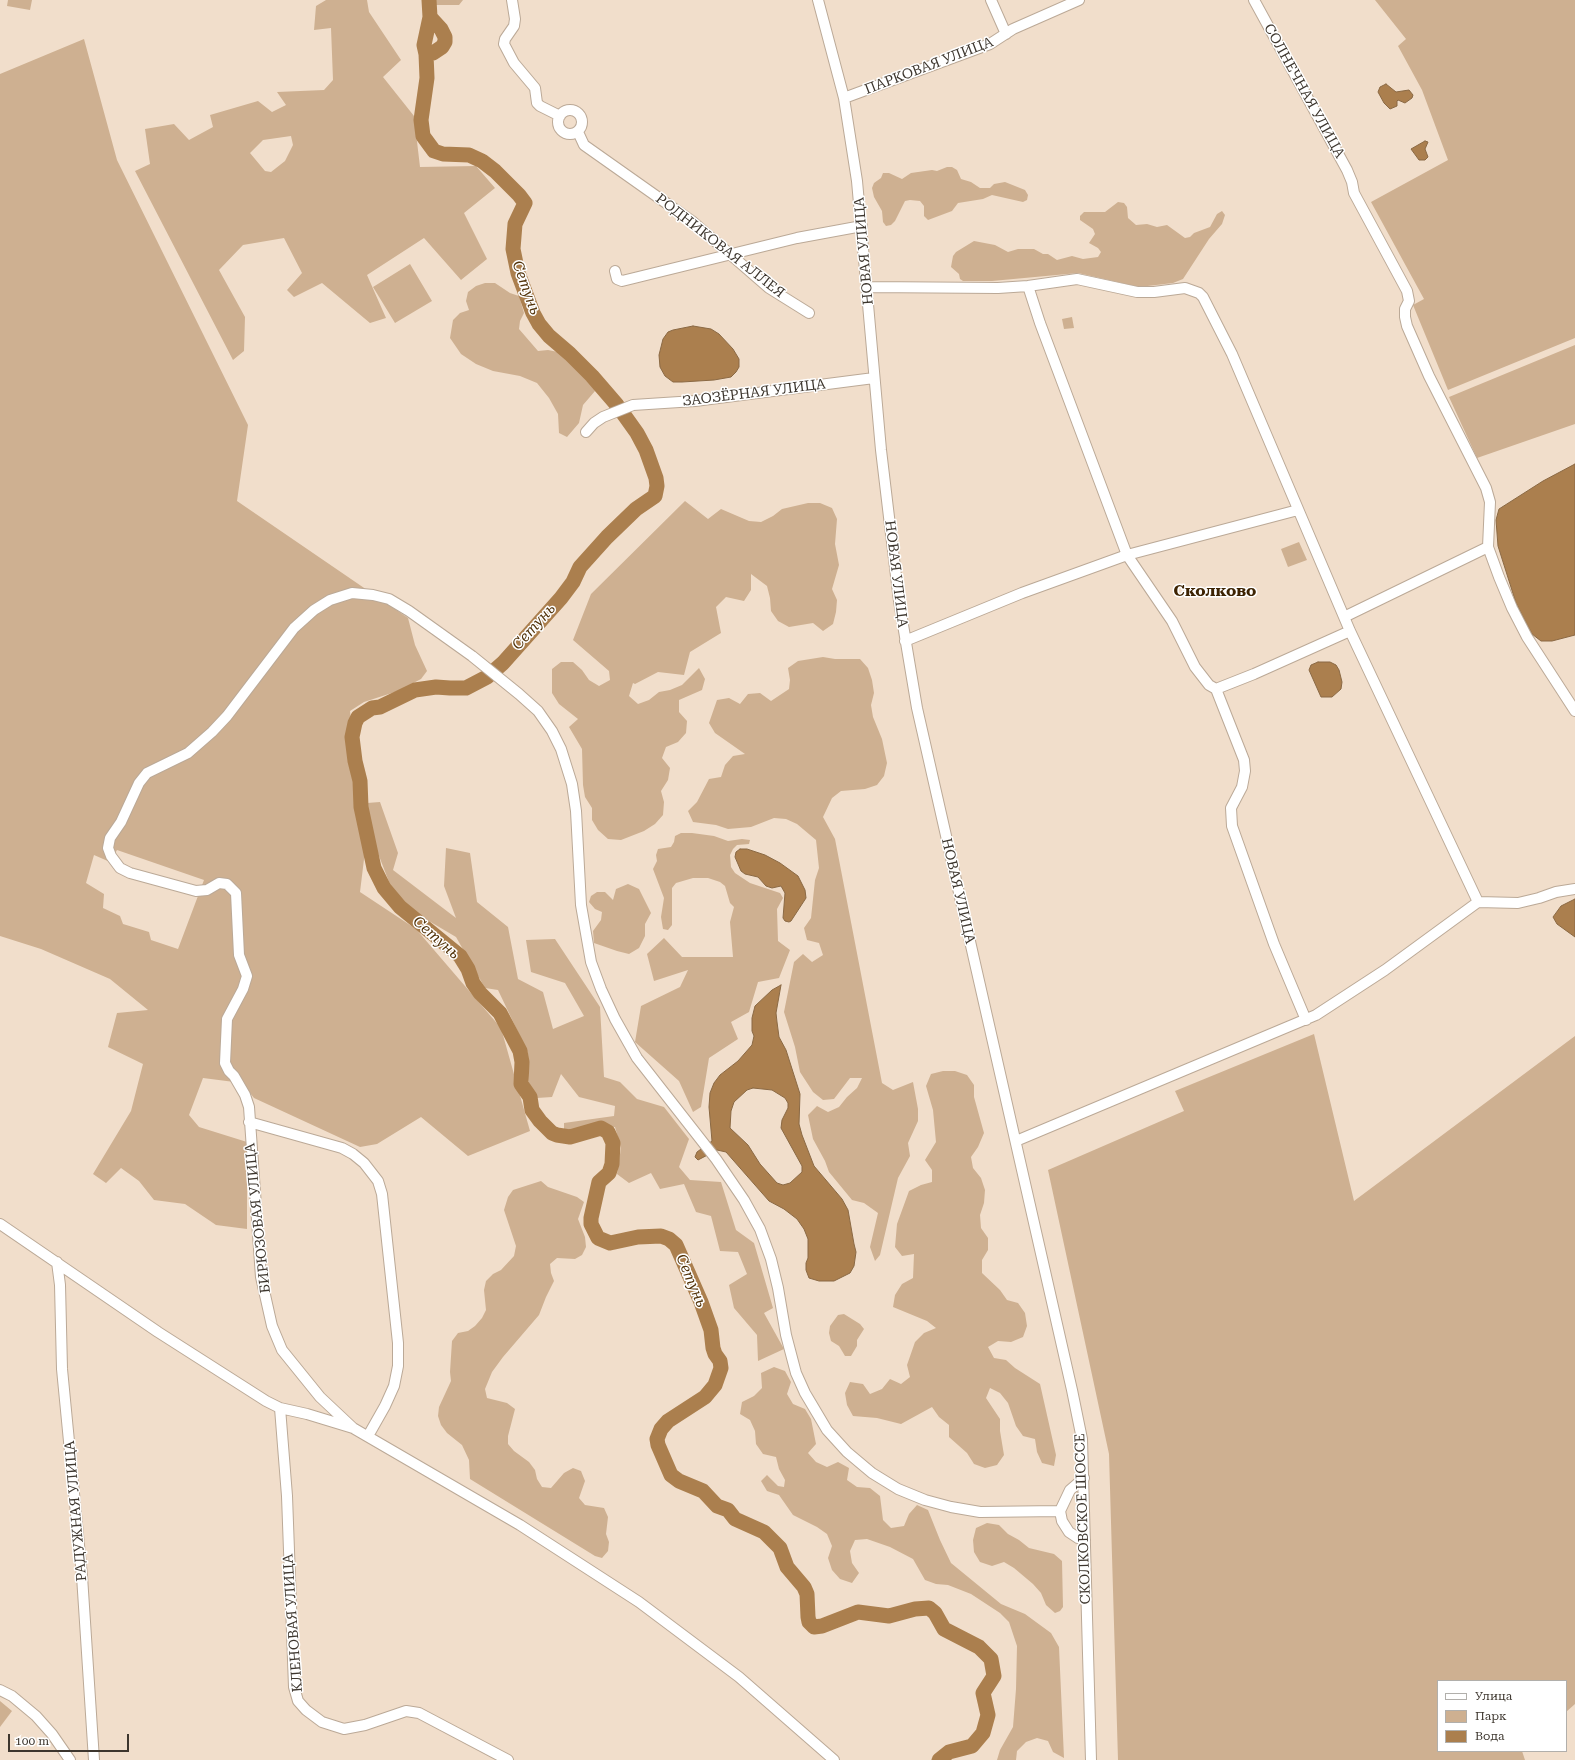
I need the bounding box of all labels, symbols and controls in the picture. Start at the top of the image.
street label: СОЛНЕЧНАЯ УЛИЦА [1260,21,1348,161]
street label: ПАРКОВАЯ УЛИЦА [862,34,996,98]
street label: РОДНИКОВАЯ АЛЛЕЯ [652,190,788,302]
street label: НОВАЯ УЛИЦА [851,196,877,306]
water label: Сетунь [508,258,544,318]
street label: ЗАОЗЁРНАЯ УЛИЦА [681,376,827,410]
street label: НОВАЯ УЛИЦА [881,519,911,629]
district label: Сколково [1174,581,1256,601]
water label: Сетунь [508,600,560,654]
street label: НОВАЯ УЛИЦА [938,836,978,946]
water label: Сетунь [409,913,463,963]
street label: БИРЮЗОВАЯ УЛИЦА [242,1142,274,1294]
water label: Сетунь [672,1252,710,1310]
street label: СКОЛКОВСКОЕ ШОССЕ [1072,1433,1094,1605]
street label: РАДУЖНАЯ УЛИЦА [61,1440,91,1582]
street label: КЛЕНОВАЯ УЛИЦА [280,1553,306,1693]
legend [1437,1680,1567,1752]
text: Улица [1475,1689,1512,1703]
text: Парк [1475,1709,1507,1723]
scale bar [10,1726,131,1752]
text: Вода [1475,1729,1504,1743]
text: 100 m [15,1734,49,1748]

